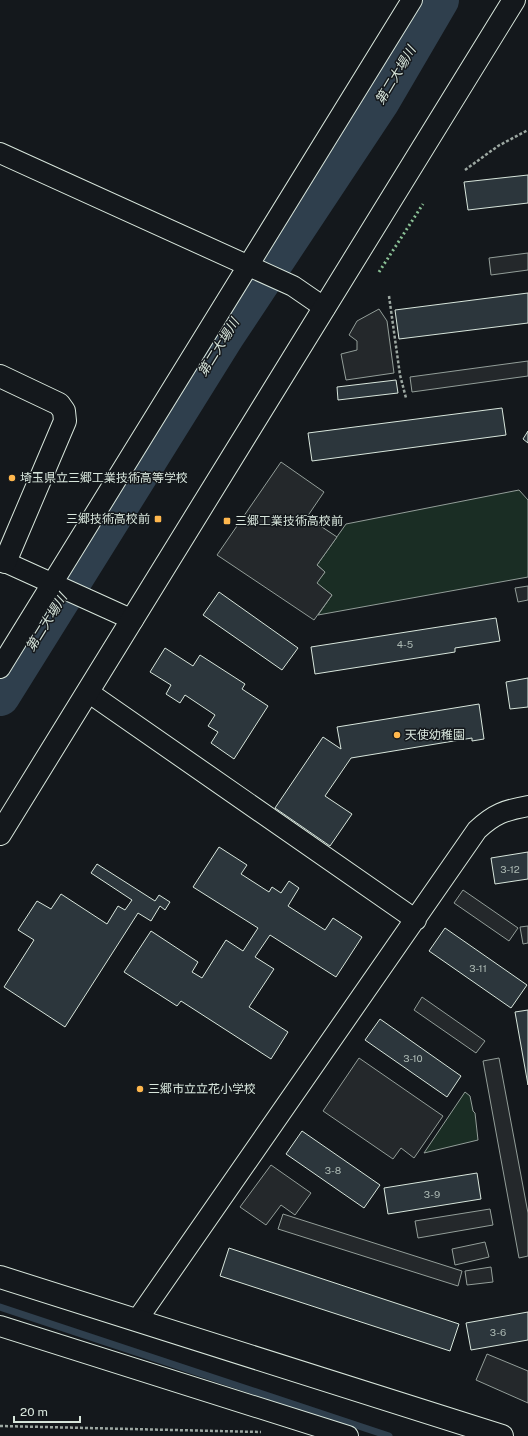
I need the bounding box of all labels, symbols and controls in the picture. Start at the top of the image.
water label: 第二大場川 [372,42,420,107]
water label: 第二大場川 [195,314,243,379]
place label: 埼玉県立三郷工業技術高等学校 [20,471,188,485]
marker: 埼玉県立三郷工業技術高等学校 [7,473,17,483]
place label: 三郷技術高校前 [66,512,150,526]
marker: 三郷技術高校前 [153,514,163,524]
place label: 三郷工業技術高校前 [235,514,343,528]
marker: 三郷工業技術高校前 [222,516,232,526]
water label: 第二大場川 [23,589,71,654]
house number: 4-5 [397,638,413,650]
place label: 天使幼稚園 [405,728,465,742]
marker: 天使幼稚園 [392,730,402,740]
house number: 3-12 [500,863,520,875]
house number: 3-11 [469,962,487,974]
house number: 3-10 [403,1052,423,1064]
place label: 三郷市立立花小学校 [148,1082,256,1096]
marker: 三郷市立立花小学校 [135,1084,145,1094]
house number: 3-8 [325,1164,341,1176]
house number: 3-9 [424,1188,440,1200]
house number: 3-6 [490,1326,506,1338]
scale bar [14,1398,80,1424]
text: 20 m [20,1405,48,1419]

